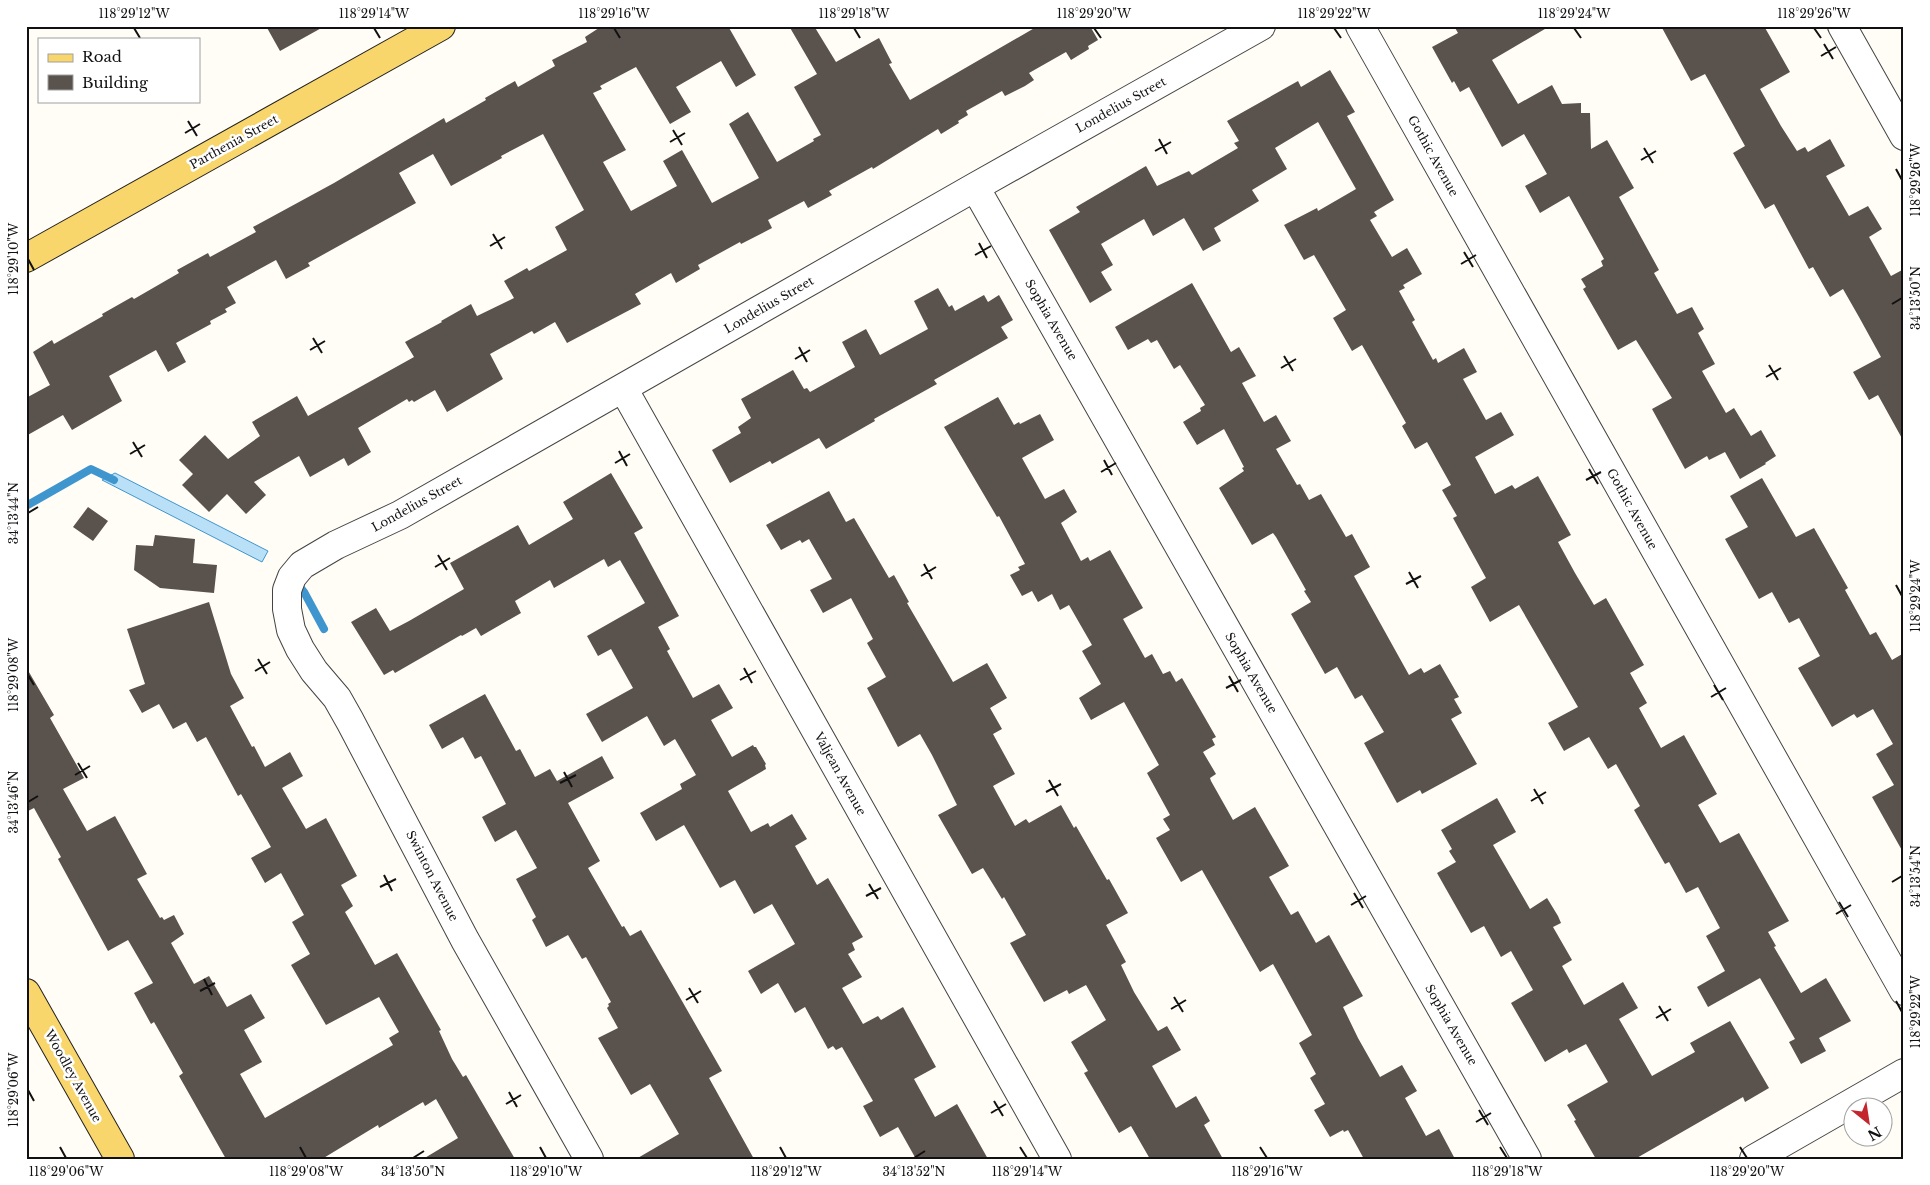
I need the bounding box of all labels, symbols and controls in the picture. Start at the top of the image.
text: 118°29'12"W [98,6,170,21]
text: 118°29'14"W [339,6,410,21]
text: 118°29'16"W [578,6,651,21]
text: 118°29'18"W [819,6,890,21]
text: 118°29'20"W [1057,6,1132,21]
text: 118°29'22"W [1297,6,1371,21]
text: 118°29'24"W [1538,6,1611,21]
text: 118°29'26"W [1777,6,1852,21]
legend [38,38,200,102]
text: Road [82,47,122,66]
text: Building [82,73,149,92]
street label: Londelius Street [1073,73,1169,136]
street label: Parthenia Street [187,111,281,172]
street label: Gothic Avenue [1405,113,1462,199]
text: 118°29'26"W [1908,142,1923,217]
text: 118°29'10"W [6,222,21,295]
text: 34°13'50"N [1908,266,1923,330]
street label: Londelius Street [721,273,817,336]
street label: Sophia Avenue [1022,276,1081,363]
street label: Gothic Avenue [1604,466,1661,552]
street label: Londelius Street [369,472,465,535]
text: 34°13'44"N [6,482,21,544]
text: 118°29'24"W [1908,559,1923,632]
street label: Sophia Avenue [1222,629,1281,716]
text: 118°29'08"W [6,637,21,712]
street label: Valjean Avenue [811,729,870,818]
text: 34°13'46"N [6,770,21,834]
street label: Swinton Avenue [403,828,462,924]
text: 34°13'54"N [1908,845,1923,907]
text: 118°29'22"W [1908,975,1923,1049]
street label: Sophia Avenue [1422,981,1481,1068]
street label: Woodley Avenue [41,1026,105,1125]
text: 118°29'06"W [6,1052,21,1127]
north arrow [1842,1098,1892,1148]
text: N [1864,1122,1885,1144]
text: 118°29'06"W [29,1164,104,1179]
text: 118°29'08"W [269,1164,344,1179]
text: 34°13'50"N [381,1164,445,1179]
text: 118°29'10"W [510,1164,583,1179]
text: 118°29'12"W [750,1164,822,1179]
text: 34°13'52"N [883,1164,946,1179]
text: 118°29'14"W [992,1164,1063,1179]
text: 118°29'16"W [1231,1164,1304,1179]
text: 118°29'18"W [1472,1164,1543,1179]
text: 118°29'20"W [1710,1164,1785,1179]

